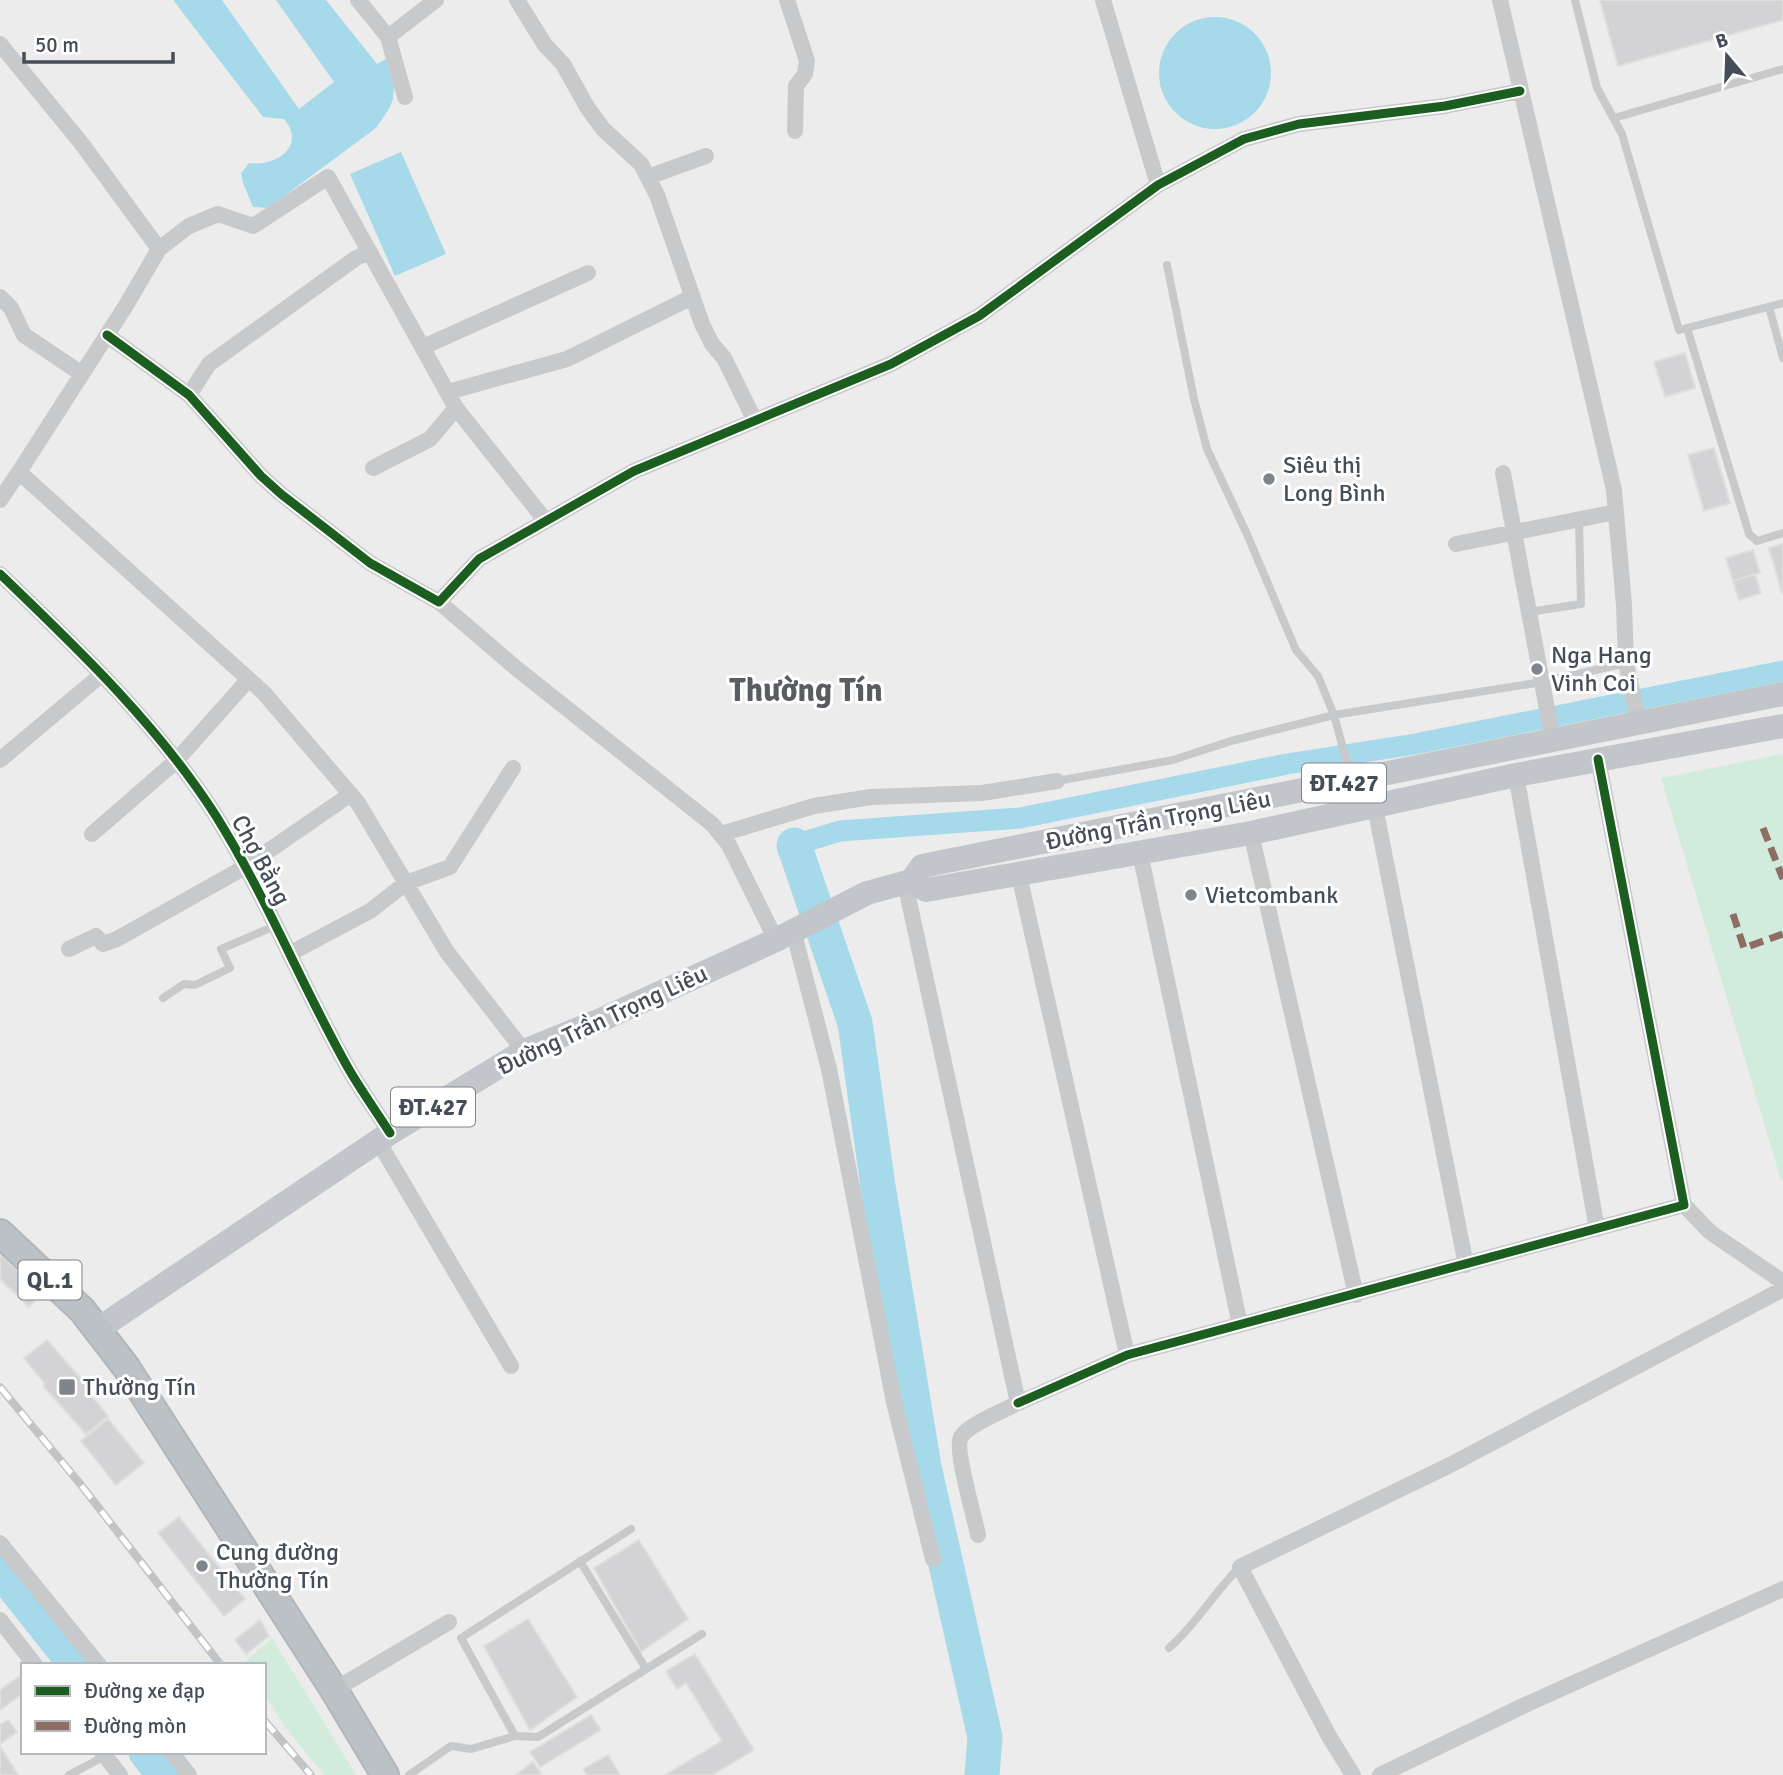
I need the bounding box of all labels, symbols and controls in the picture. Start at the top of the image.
scale bar [24,21,173,65]
north arrow [1692,21,1762,91]
text: B [1712,28,1732,54]
text: 50 m [35,32,79,58]
place label: Siêu thị Long Bình [1283,450,1386,508]
marker: Siêu thị Long Bình [1261,471,1277,487]
place label: Nga Hang Vinh Coi [1551,640,1652,698]
marker: Nga Hang Vinh Coi [1529,661,1545,677]
district label: Thường Tín [729,671,883,710]
road number: ĐT.427 [1302,764,1386,803]
street label: Đường Trần Trọng Liêu [1043,783,1273,857]
street label: Chợ Bằng [225,810,297,910]
place label: Vietcombank [1205,880,1338,910]
marker: Vietcombank [1183,887,1199,903]
street label: Đường Trần Trọng Liêu [492,958,712,1082]
road number: ĐT.427 [391,1088,475,1126]
road number: QL.1 [19,1260,82,1300]
place label: Thường Tín [83,1372,196,1402]
marker: Thường Tín [57,1377,77,1397]
place label: Cung đường Thường Tín [216,1537,339,1595]
marker: Cung đường Thường Tín [194,1558,210,1574]
legend [21,1663,266,1754]
text: Đường xe đạp [84,1678,205,1704]
text: Đường mòn [84,1713,187,1739]

